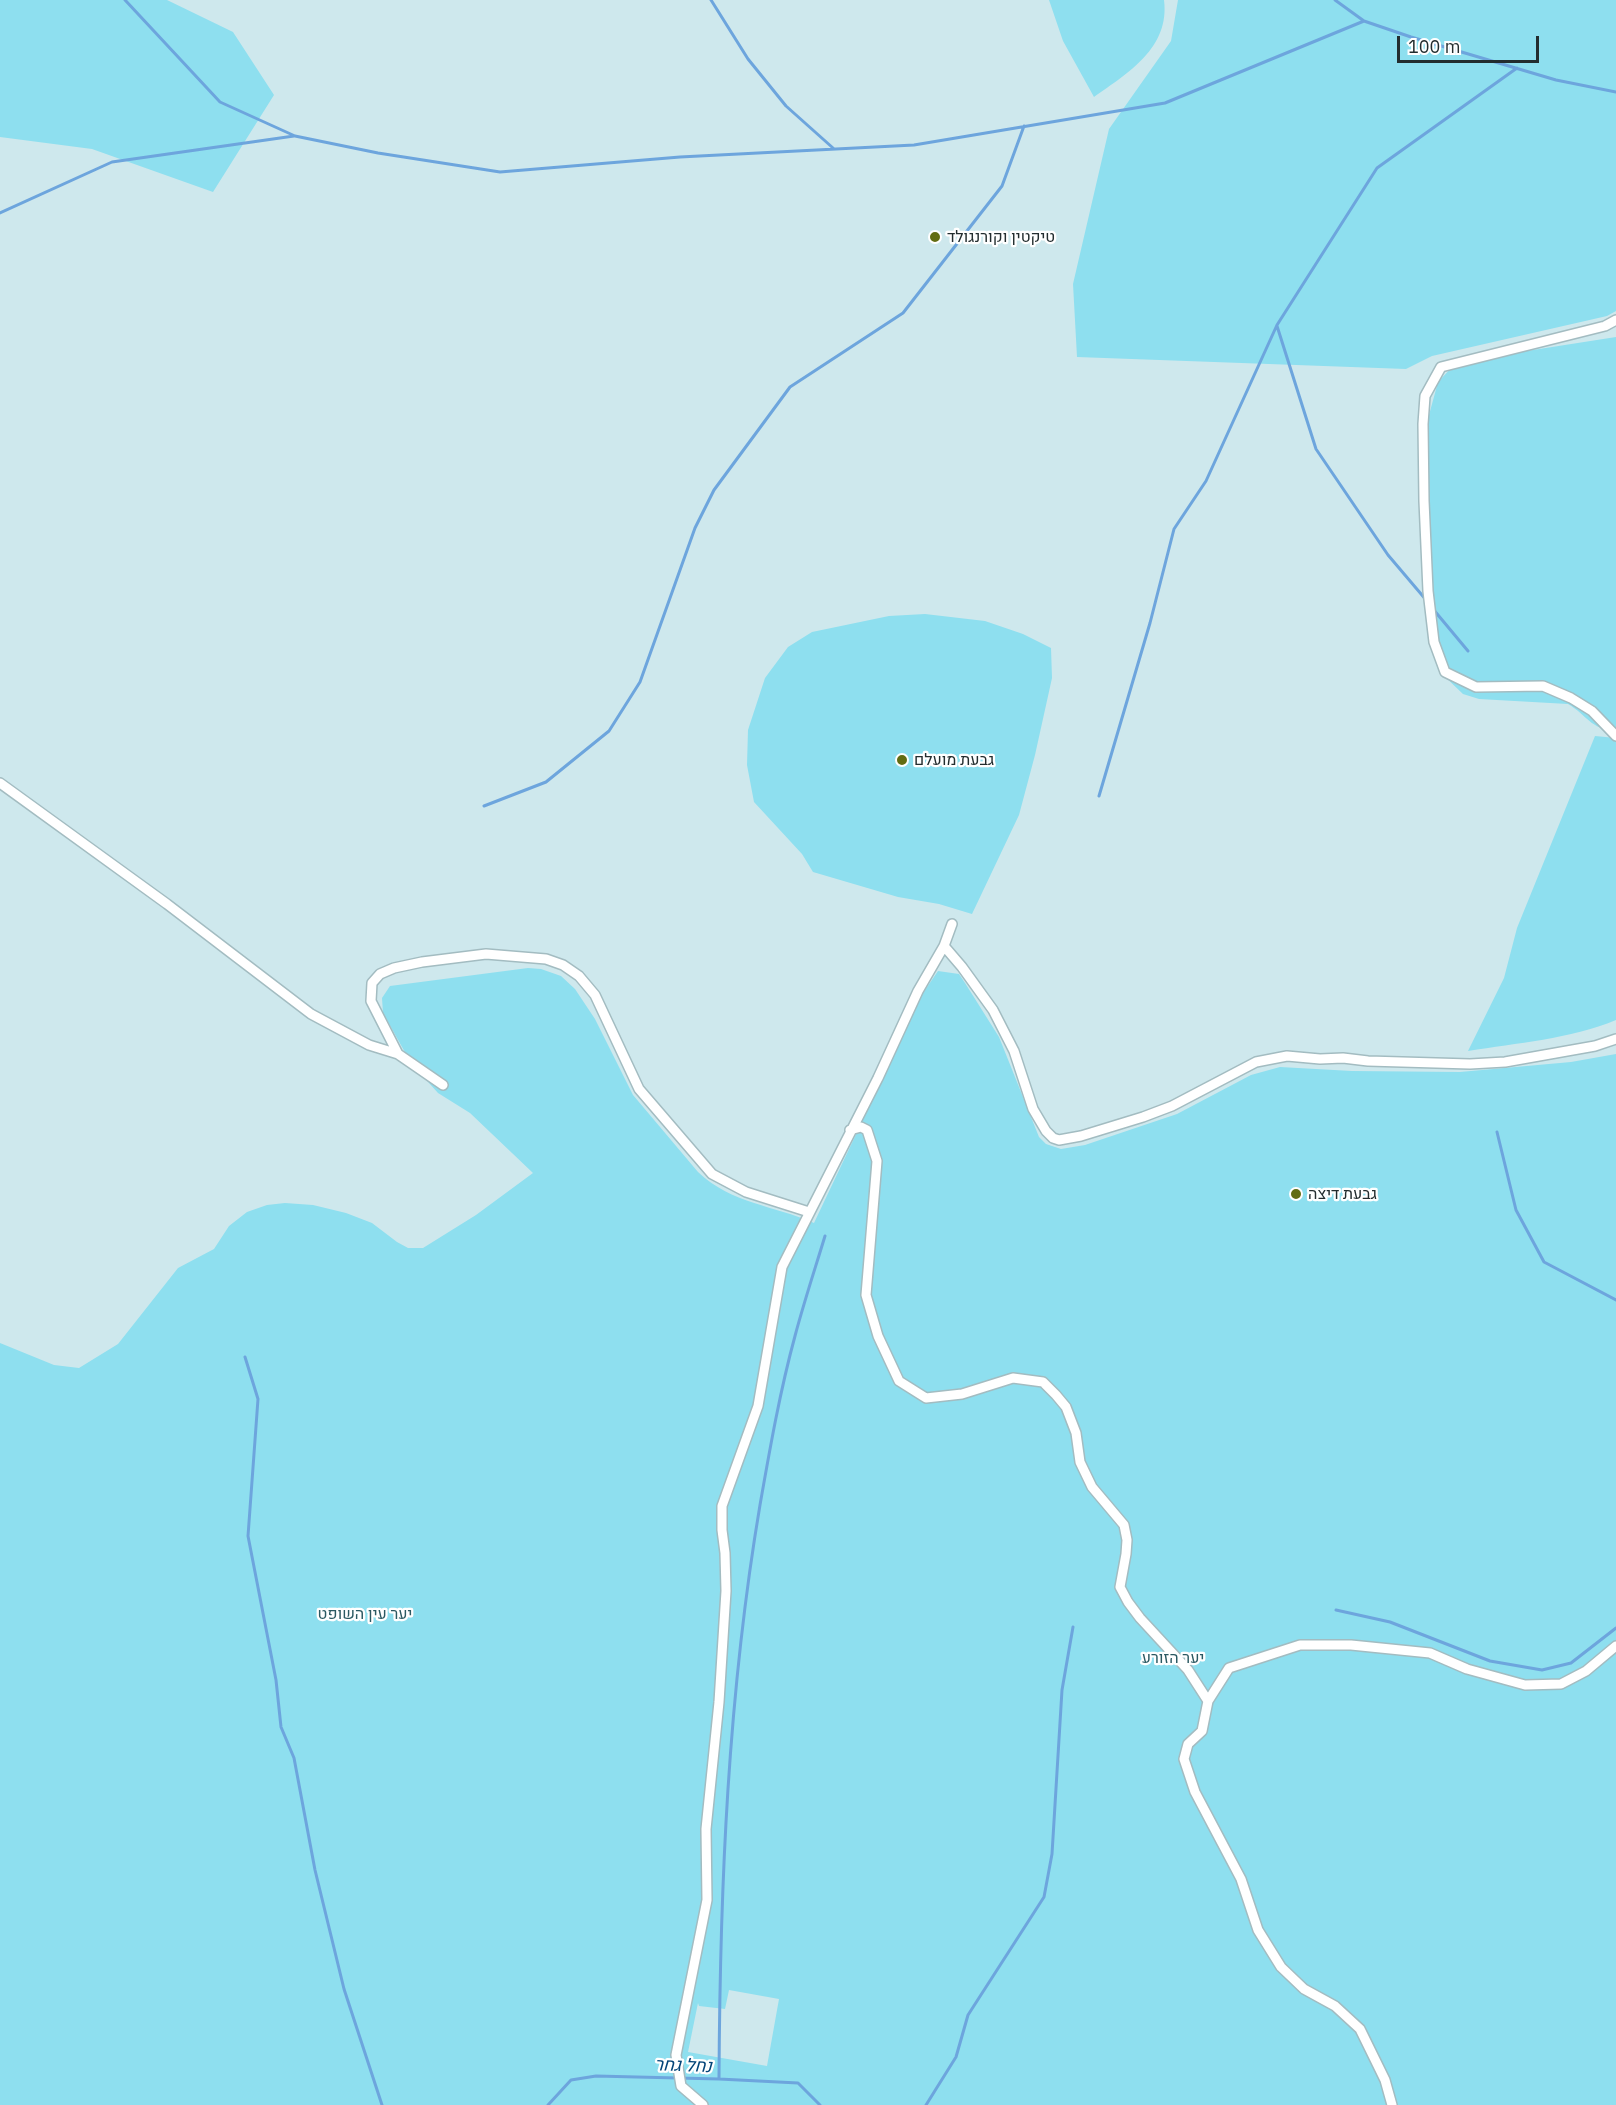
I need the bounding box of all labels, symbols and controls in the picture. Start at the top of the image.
scale bar [1400,24,1542,62]
text: 100 m [1408,35,1460,58]
place label: טיקטין וקורנגולד [947,227,1055,247]
marker: טיקטין וקורנגולד [928,230,942,244]
place label: גבעת מועלם [914,750,994,770]
marker: גבעת מועלם [895,753,909,767]
place label: גבעת דיצה [1308,1184,1377,1204]
marker: גבעת דיצה [1289,1187,1303,1201]
park label: יער עין השופט [318,1604,412,1624]
park label: יער הזורע [1142,1648,1204,1668]
water label: נחל גחר [654,2054,712,2078]

